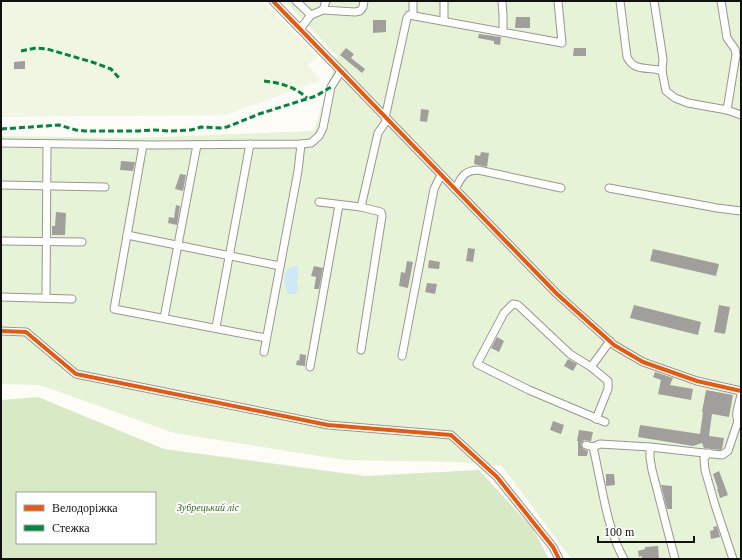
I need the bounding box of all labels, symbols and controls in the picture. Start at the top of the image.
legend [16,492,156,544]
text: Велодоріжка [52,501,118,515]
park label: Зубрецький ліс [177,502,240,513]
scale bar [598,518,694,544]
text: Стежка [52,521,90,535]
text: 100 m [604,525,635,539]

